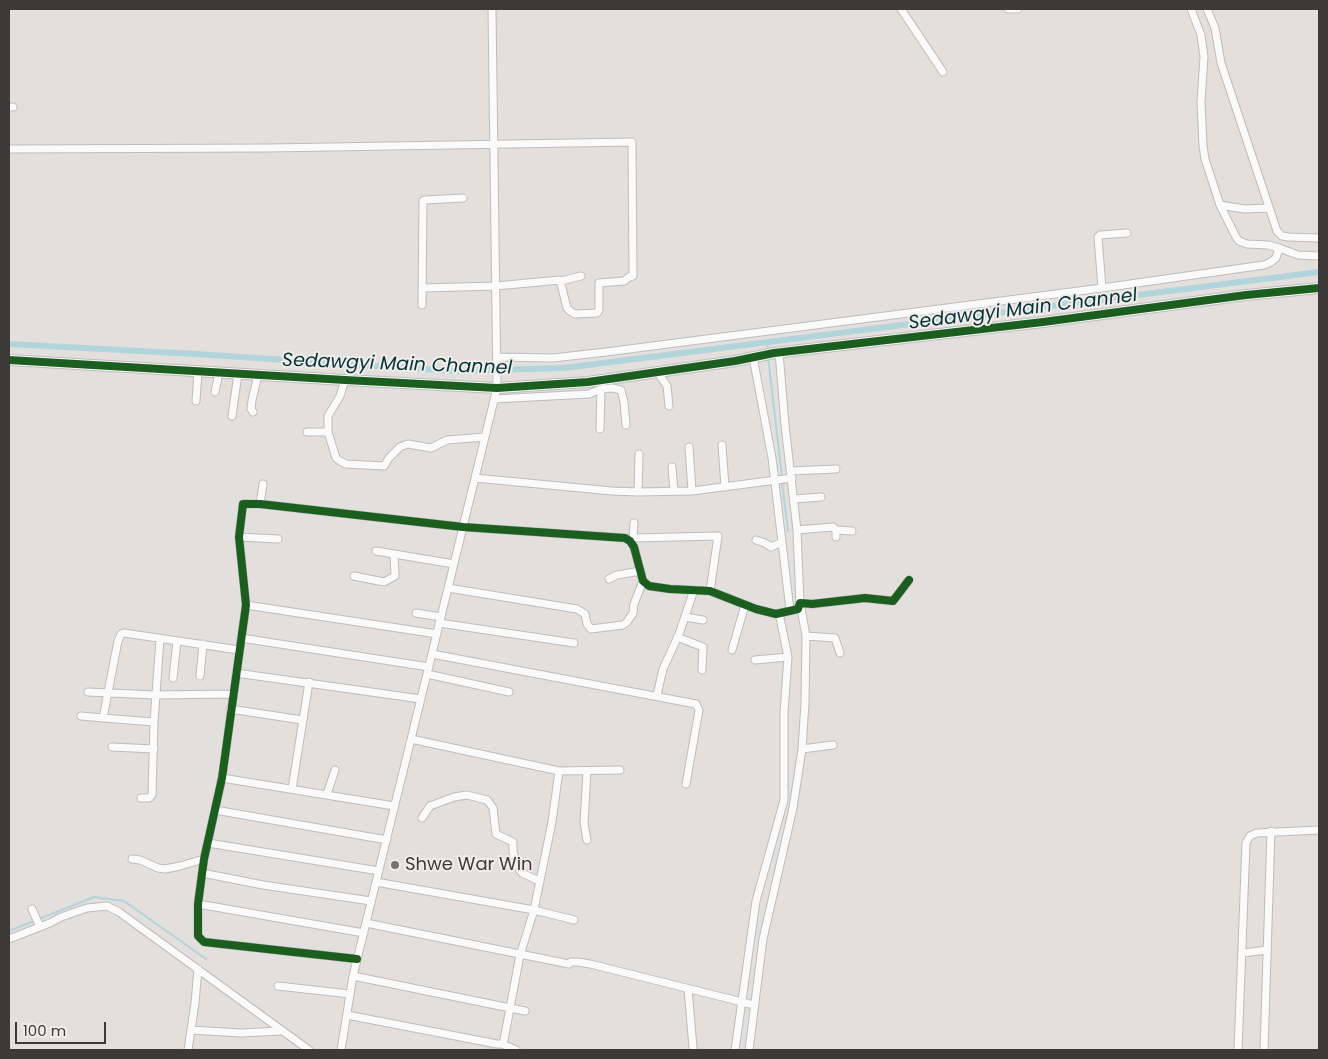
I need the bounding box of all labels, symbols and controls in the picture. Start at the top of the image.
water label: Sedawgyi Main Channel [907,285,1139,335]
water label: Sedawgyi Main Channel [282,350,512,380]
place label: Shwe War Win [405,854,533,876]
marker: Shwe War Win [389,859,401,871]
scale bar [18,1012,109,1044]
text: 100 m [23,1020,66,1041]

